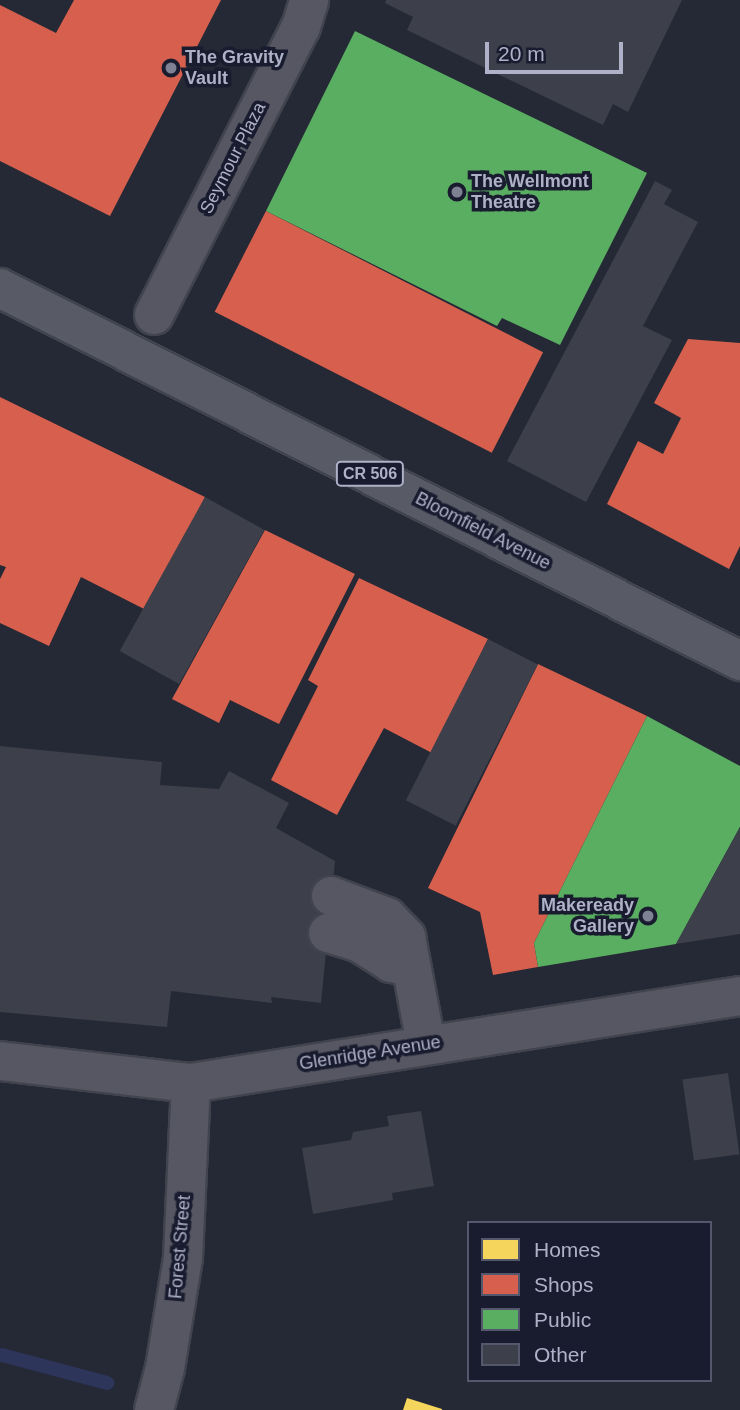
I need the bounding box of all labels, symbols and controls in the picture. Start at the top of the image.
scale bar [488,28,626,72]
text: 20 m [498,42,545,65]
place label: The Gravity Vault [185,47,284,90]
marker: The Gravity Vault [163,60,179,76]
street label: Seymour Plaza [196,99,270,217]
place label: The Wellmont Theatre [471,171,589,214]
marker: The Wellmont Theatre [449,184,465,200]
road number: CR 506 [335,461,405,486]
street label: Bloomfield Avenue [411,487,555,575]
place label: Makeready Gallery [541,895,634,937]
marker: Makeready Gallery [640,908,656,924]
street label: Glenridge Avenue [297,1031,443,1075]
street label: Forest Street [165,1194,195,1300]
legend [467,1221,712,1382]
text: Homes [534,1238,601,1261]
text: Shops [534,1273,594,1296]
text: Public [534,1308,591,1331]
text: Other [534,1343,587,1366]

